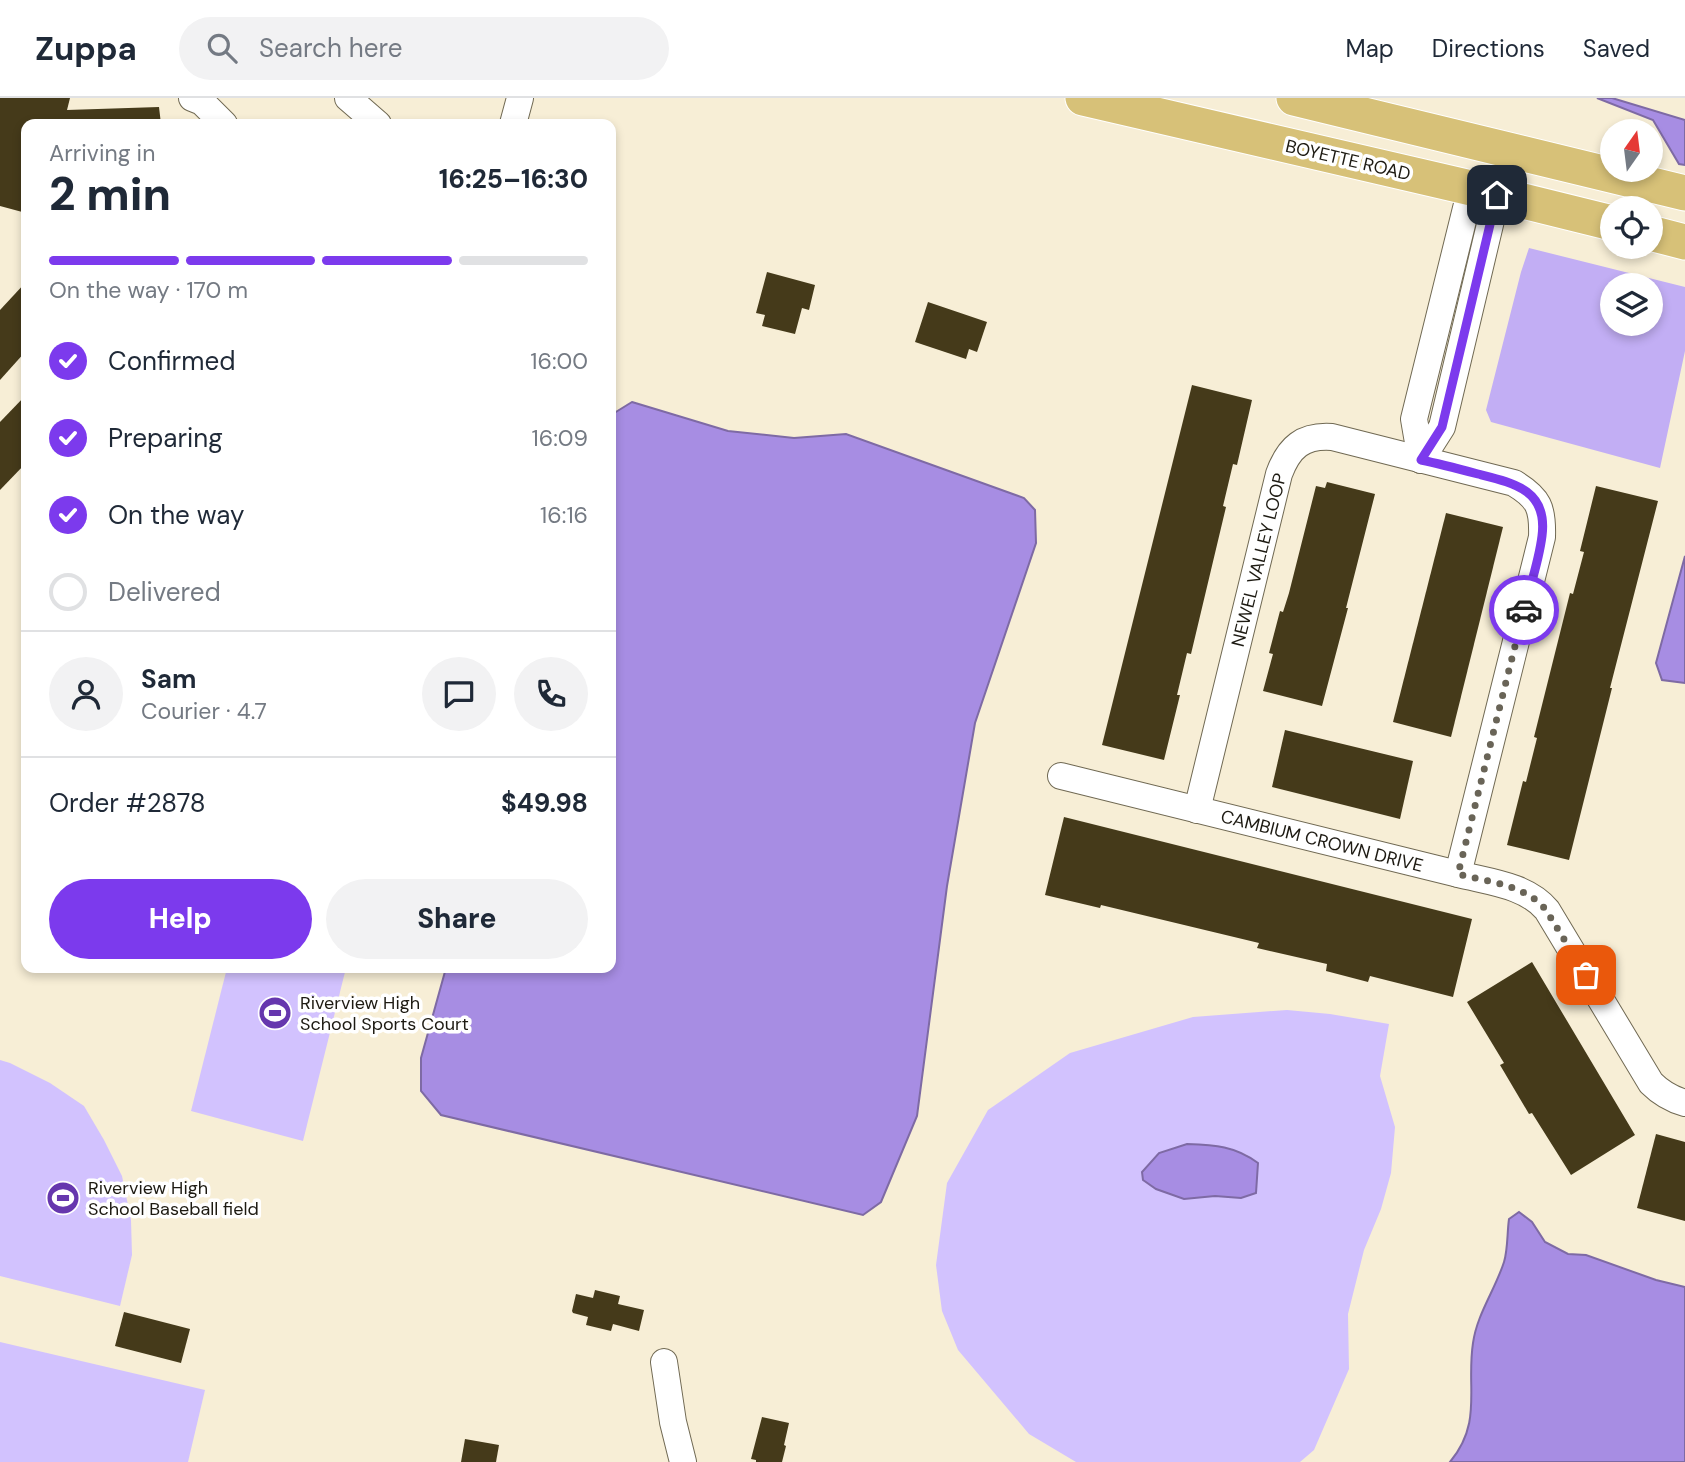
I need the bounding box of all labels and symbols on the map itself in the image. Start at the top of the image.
north arrow [1600,119,1662,182]
street label: BOYETTE ROAD [1283,134,1413,186]
pin [1467,165,1527,225]
street label: NEWEL VALLEY LOOP [1226,471,1292,649]
courier [1489,575,1559,645]
street label: CAMBIUM CROWN DRIVE [1218,804,1426,878]
pin [1556,945,1616,1005]
place label: Riverview High School Sports Court [300,991,469,1036]
sports icon: Riverview High School Sports Court [256,994,294,1032]
place label: Riverview High School Baseball field [88,1176,259,1221]
sports icon: Riverview High School Baseball field [44,1179,82,1217]

